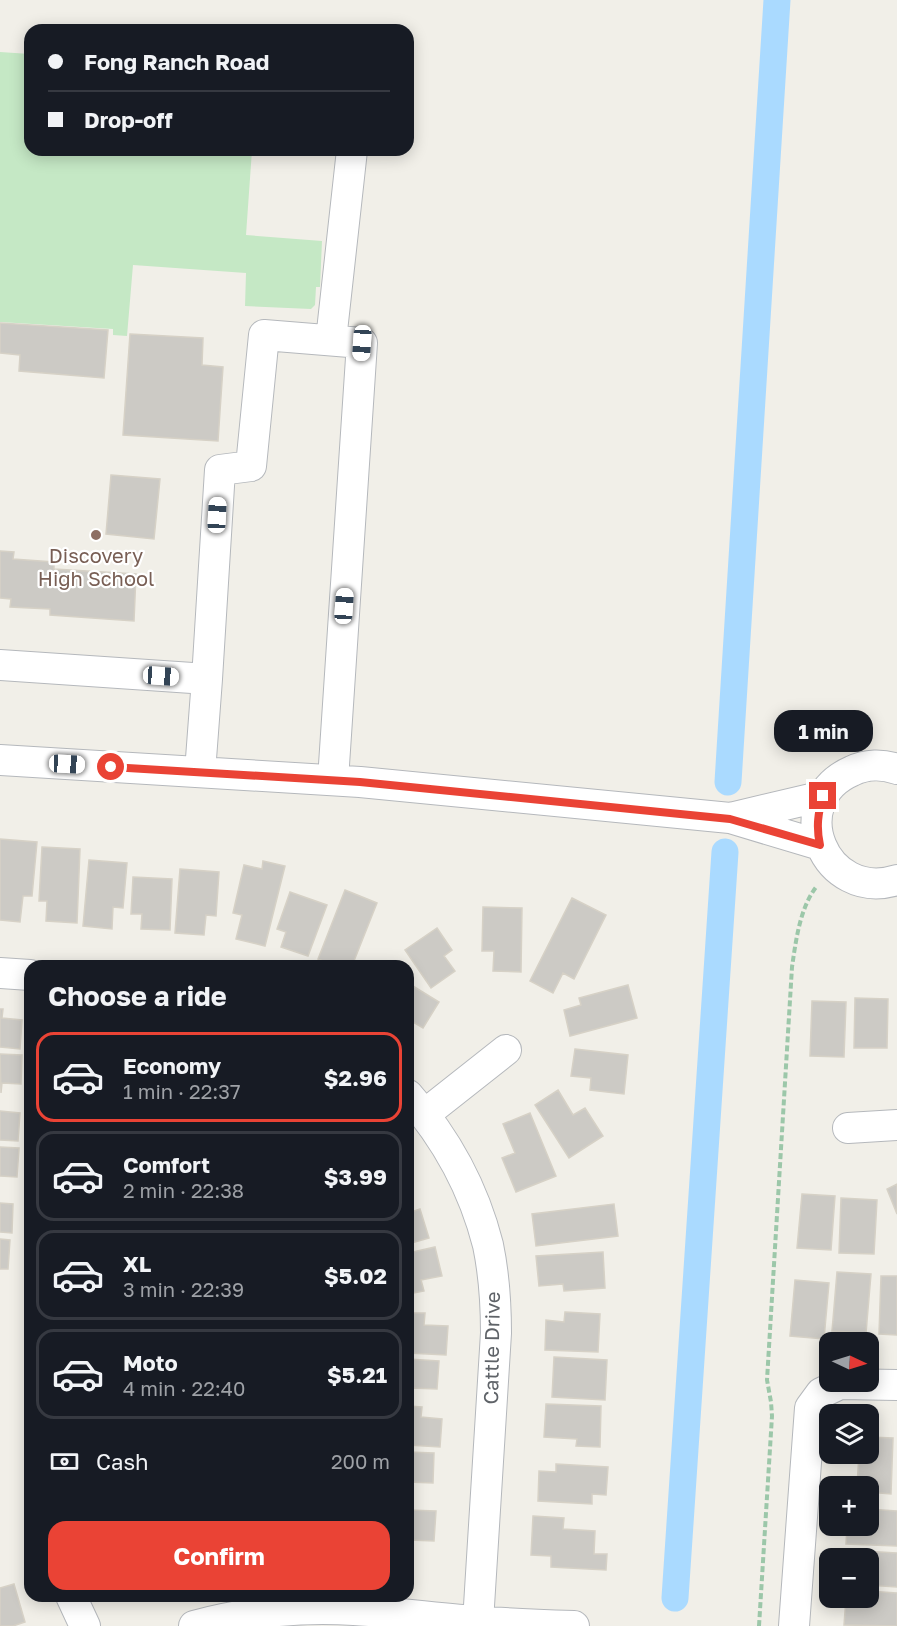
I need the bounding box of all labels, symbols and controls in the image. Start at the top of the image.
text: Fong Ranch Road [84,48,269,75]
text: Drop-off [84,106,173,133]
car [352,324,372,362]
car [207,497,227,533]
marker: Discovery High School [89,528,103,542]
place label: Discovery High School [38,543,154,590]
car [334,587,354,625]
car [142,666,180,686]
callout: 1 min [774,709,872,751]
text: 1 min [798,719,849,743]
route start [97,753,124,780]
car [49,754,85,774]
route end [809,782,836,809]
text: Choose a ride [48,980,227,1012]
icon: car [51,1050,105,1104]
text: Economy [123,1052,221,1079]
text: $2.96 [324,1064,387,1091]
text: 1 min · 22:37 [123,1079,241,1103]
icon: car [51,1149,105,1203]
text: Comfort [123,1151,210,1178]
text: $3.99 [324,1163,387,1190]
text: 2 min · 22:38 [123,1178,244,1202]
icon: car [51,1248,105,1302]
text: XL [123,1250,151,1277]
text: $5.02 [324,1262,387,1289]
text: 3 min · 22:39 [123,1277,244,1301]
street label: Cattle Drive [478,1291,504,1405]
north arrow [819,1332,879,1392]
map controls [819,1332,879,1608]
icon: car [51,1347,105,1401]
text: Moto [123,1349,178,1376]
text: $5.21 [327,1361,387,1388]
text: 4 min · 22:40 [123,1376,245,1400]
button: layers [819,1404,879,1464]
icon: cash [48,1445,81,1478]
text: Cash [96,1448,149,1475]
text: 200 m [331,1449,390,1473]
button: + [819,1476,879,1536]
button: Confirm [48,1521,390,1590]
button: − [819,1548,879,1608]

